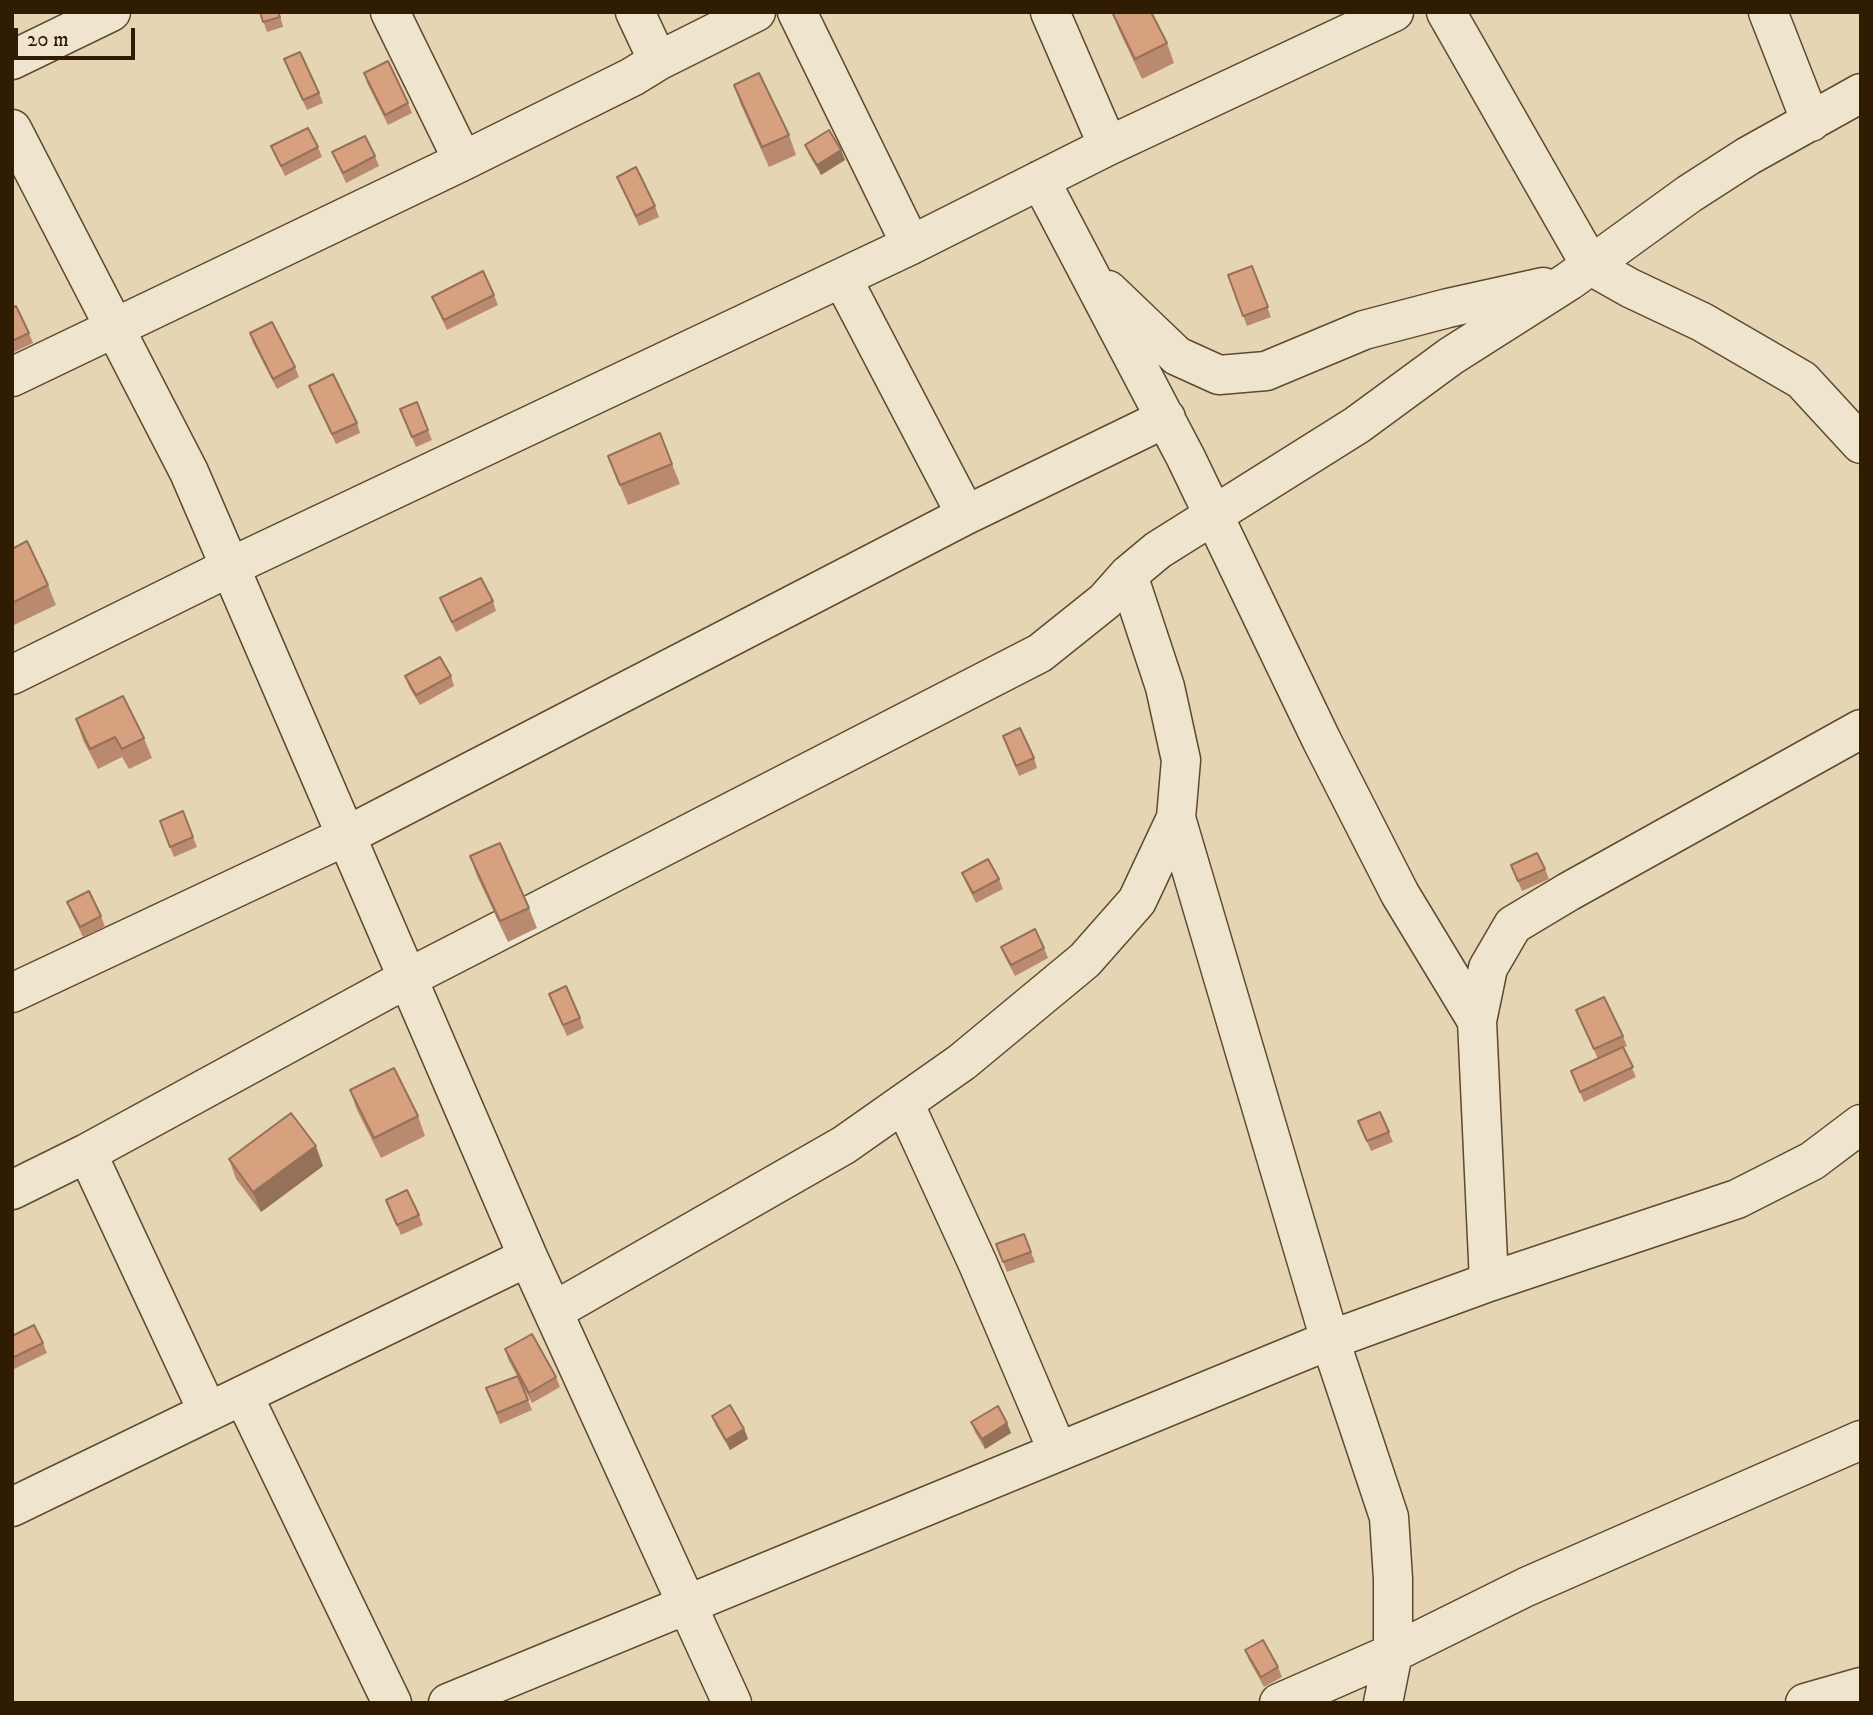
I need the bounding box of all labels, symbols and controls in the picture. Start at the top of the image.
scale bar [18,14,138,58]
text: 20 m [27,27,69,53]

